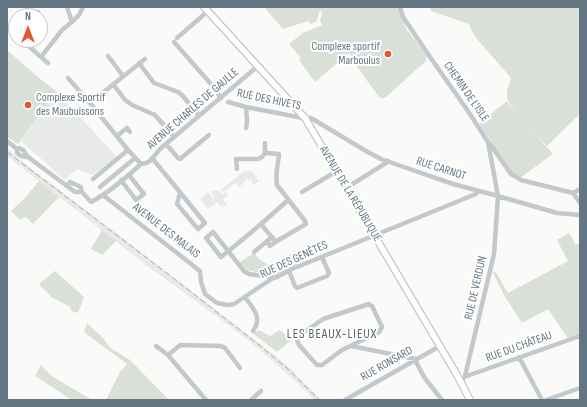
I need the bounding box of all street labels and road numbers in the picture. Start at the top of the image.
street label: CHEMIN DE L’ISLE [440,59,492,125]
street label: AVENUE CHARLES DE GAULLE [144,65,242,153]
street label: RUE DES HIVETS [236,86,302,114]
street label: AVENUE DE LA RÉPUBLIQUE [316,144,384,244]
street label: RUE CARNOT [414,154,468,184]
street label: AVENUE DES MALAIS [129,200,203,262]
street label: RUE DES GENÈTES [258,238,330,282]
street label: RUE DE VERDUN [462,255,490,321]
street label: RUE DU CHÂTEAU [484,328,554,366]
street label: RUE RONSARD [359,343,415,385]

